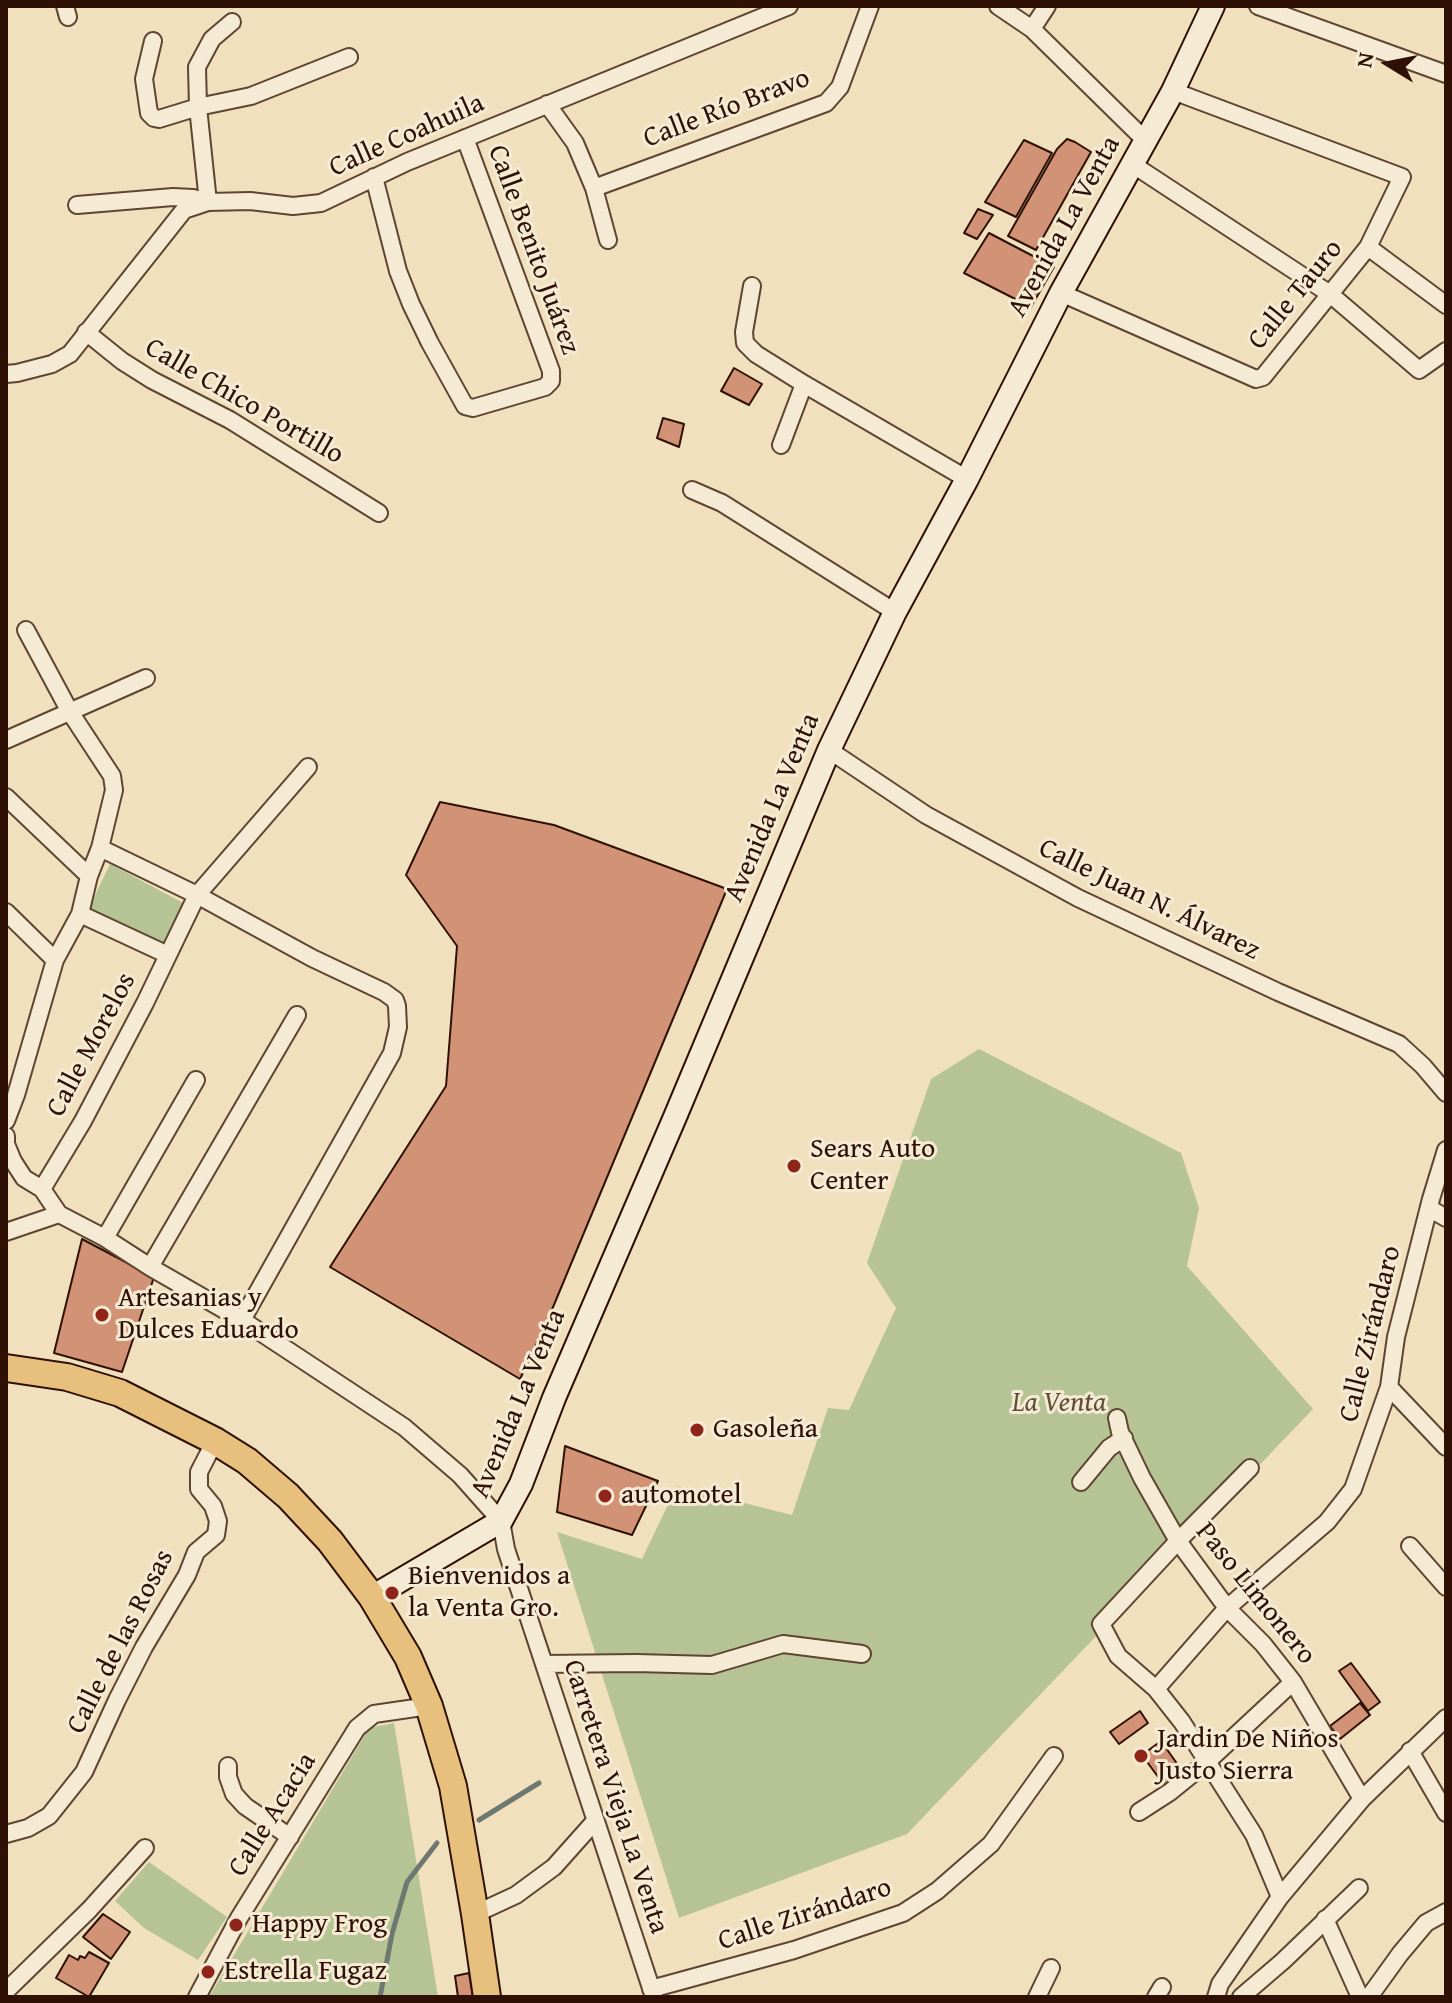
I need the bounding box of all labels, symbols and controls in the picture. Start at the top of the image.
north arrow [1348,24,1428,104]
text: N [1347,50,1381,70]
street label: Calle Río Bravo [639,62,815,156]
street label: Calle Coahuila [324,87,490,185]
street label: Avenida La Venta [1001,131,1129,323]
street label: Calle Benito Juárez [480,141,586,359]
street label: Calle Tauro [1241,233,1351,357]
street label: Calle Chico Portillo [139,332,349,472]
street label: Avenida La Venta [718,709,828,907]
street label: Calle Juan N. Álvarez [1033,832,1265,968]
street label: Calle Morelos [40,967,144,1123]
place label: Sears Auto Center [810,1133,935,1199]
marker: Sears Auto Center [785,1157,803,1175]
street label: Calle Zirándaro [1333,1242,1409,1426]
place label: Artesanias y Dulces Eduardo [118,1282,299,1348]
street label: Avenida La Venta [464,1305,574,1503]
marker: Artesanias y Dulces Eduardo [93,1306,111,1324]
park label: La Venta [1012,1387,1106,1421]
place label: Gasoleña [713,1413,818,1447]
marker: Gasoleña [688,1421,706,1439]
place label: automotel [621,1479,742,1513]
marker: automotel [596,1487,614,1505]
street label: Paso Limonero [1188,1516,1322,1672]
street label: Calle de las Rosas [60,1544,182,1740]
place label: Bienvenidos a la Venta Gro. [408,1560,570,1626]
marker: Bienvenidos a la Venta Gro. [383,1584,401,1602]
street label: Carretera Vieja La Venta [555,1656,675,1938]
place label: Jardin De Niños Justo Sierra [1157,1723,1339,1789]
street label: Calle Acacia [222,1747,324,1883]
marker: Jardin De Niños Justo Sierra [1132,1747,1150,1765]
street label: Calle Zirándaro [714,1871,896,1959]
place label: Happy Frog [252,1908,387,1942]
marker: Happy Frog [227,1916,245,1934]
place label: Estrella Fugaz [224,1955,387,1989]
marker: Estrella Fugaz [199,1963,217,1981]

